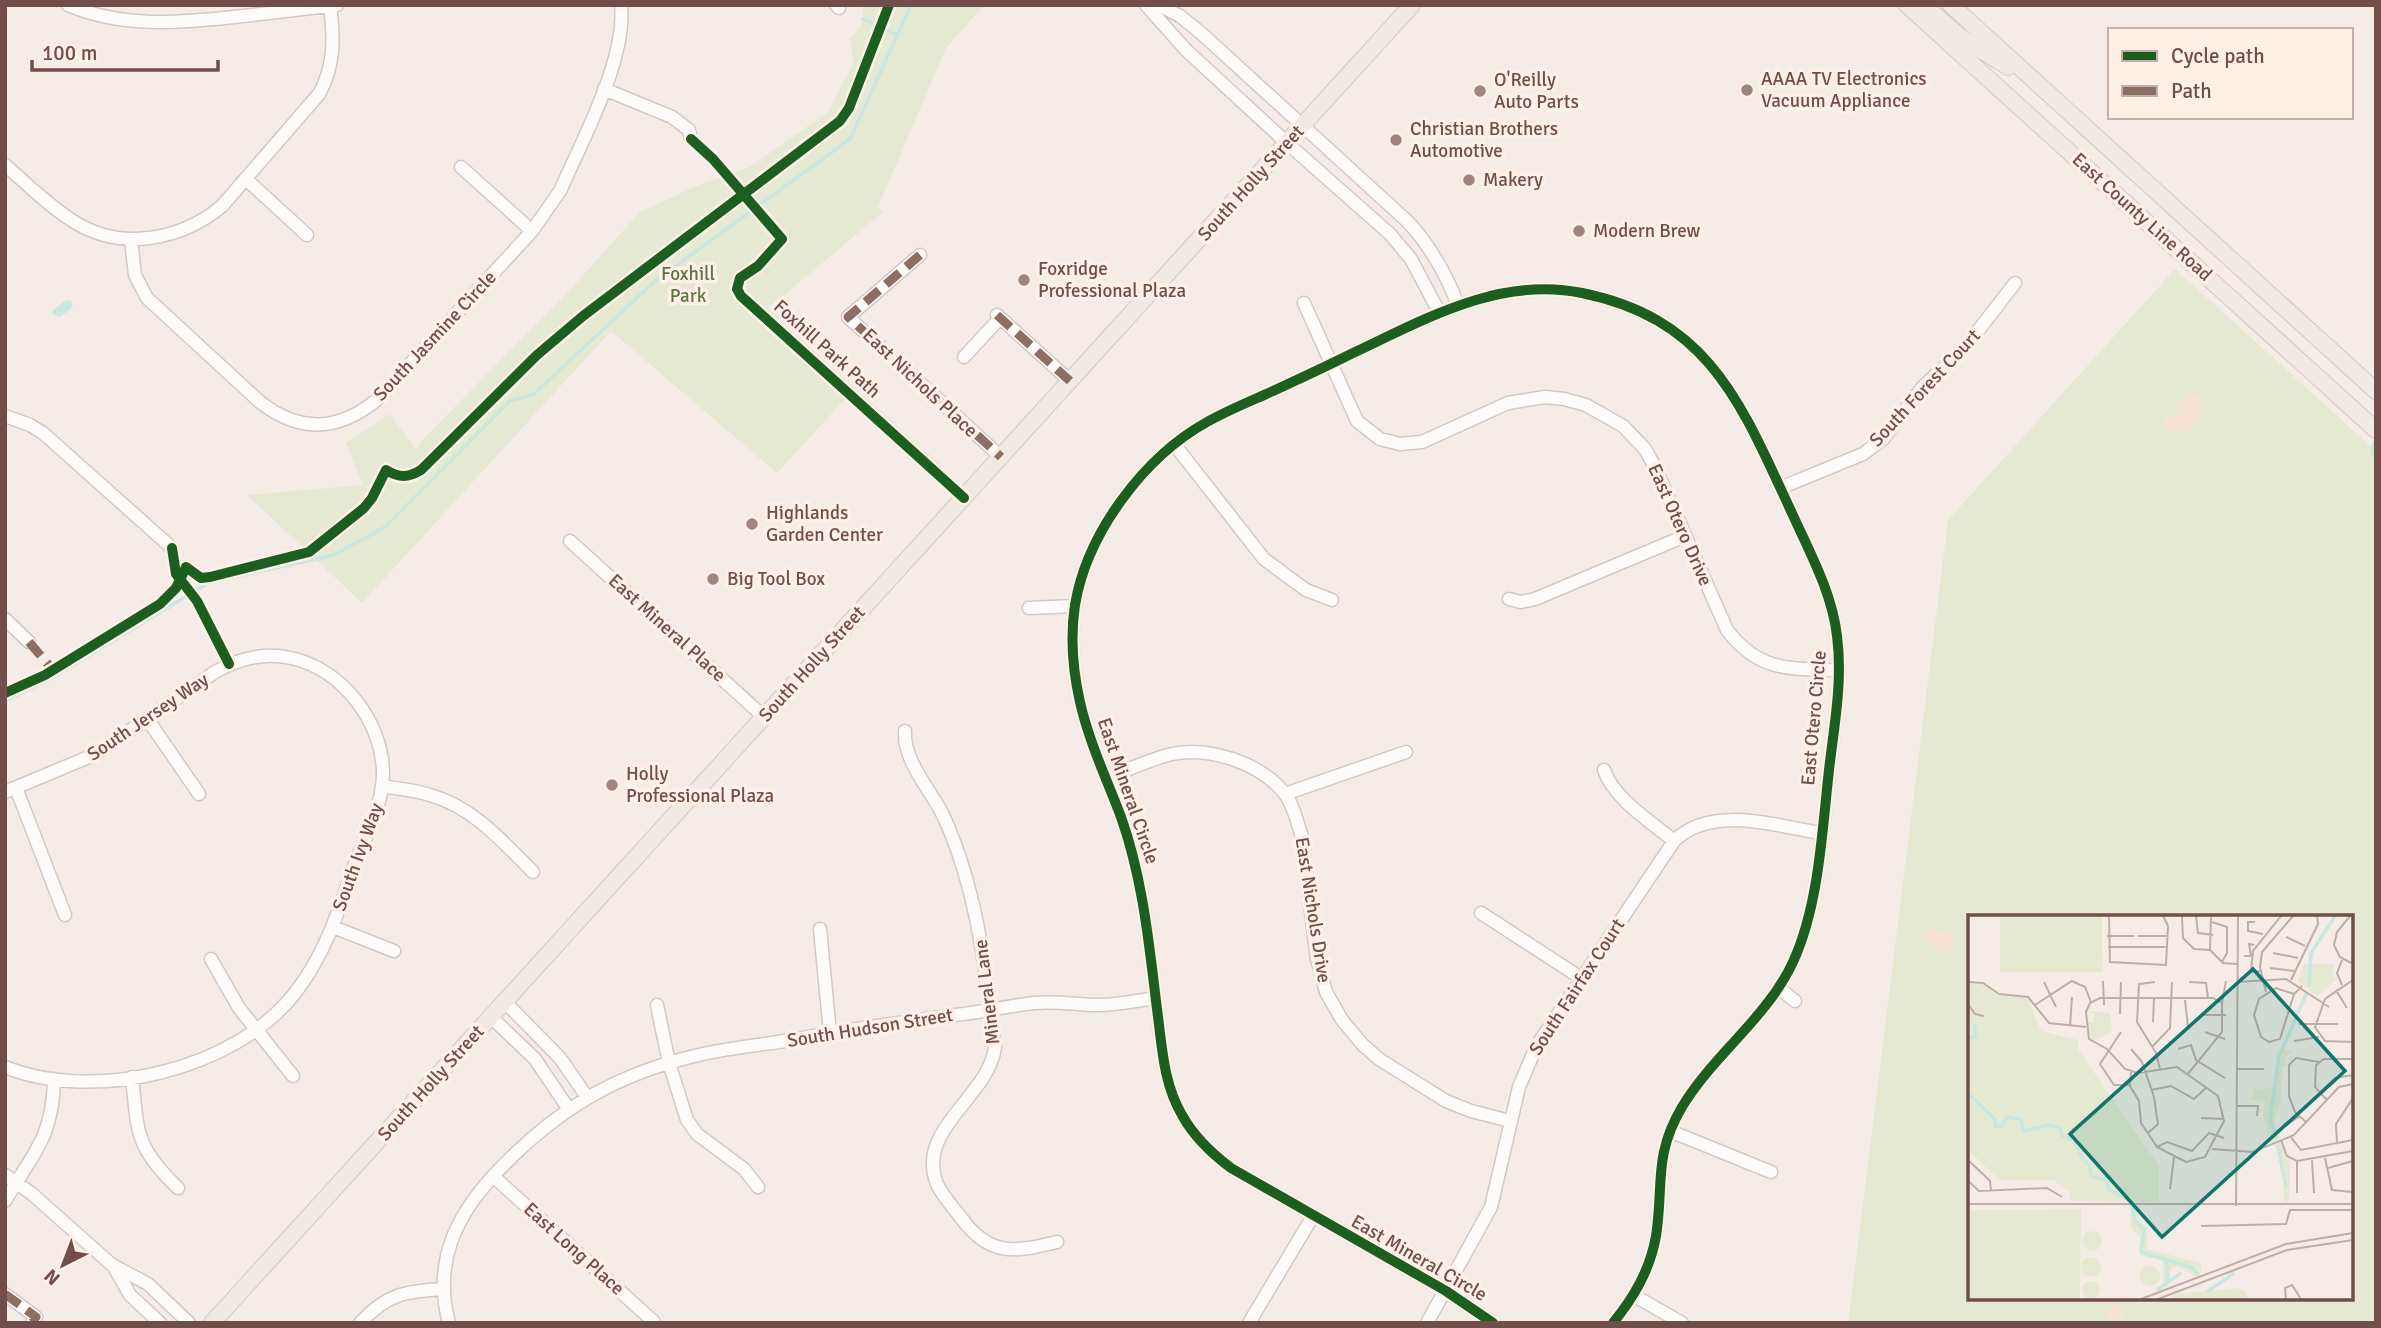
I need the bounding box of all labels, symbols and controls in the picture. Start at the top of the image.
scale bar [32,28,217,72]
legend [2108,28,2353,119]
text: 100 m [42,40,97,66]
text: Cycle path [2171,43,2265,69]
place label: AAAA TV Electronics Vacuum Appliance [1761,67,1927,113]
place label: O'Reilly Auto Parts [1494,68,1579,114]
text: Path [2171,78,2212,104]
marker: AAAA TV Electronics Vacuum Appliance [1739,82,1755,98]
marker: O'Reilly Auto Parts [1472,83,1488,99]
place label: Christian Brothers Automotive [1410,117,1558,163]
street label: South Holly Street [1193,120,1310,246]
marker: Christian Brothers Automotive [1388,132,1404,148]
street label: East County Line Road [2067,148,2217,286]
place label: Makery [1483,168,1543,192]
marker: Makery [1461,172,1477,188]
place label: Modern Brew [1593,219,1700,243]
marker: Modern Brew [1571,223,1587,239]
place label: Foxridge Professional Plaza [1038,257,1186,303]
park label: Foxhill Park [661,262,715,308]
street label: South Jasmine Circle [368,266,502,406]
marker: Foxridge Professional Plaza [1016,272,1032,288]
street label: Foxhill Park Path [769,295,885,403]
street label: East Nichols Place [857,323,983,443]
street label: South Forest Court [1864,324,1986,452]
street label: East Otero Drive [1642,460,1718,590]
place label: Highlands Garden Center [766,501,883,547]
marker: Highlands Garden Center [744,516,760,532]
place label: Big Tool Box [727,567,825,591]
street label: East Mineral Place [603,569,731,687]
marker: Big Tool Box [705,571,721,587]
street label: South Holly Street [754,601,871,727]
street label: East Otero Circle [1796,649,1832,787]
street label: South Jersey Way [83,667,213,766]
street label: East Mineral Circle [1092,715,1164,867]
place label: Holly Professional Plaza [626,762,774,808]
marker: Holly Professional Plaza [604,777,620,793]
street label: South Ivy Way [327,800,389,914]
street label: East Nichols Drive [1290,835,1336,985]
street label: South Fairfax Court [1524,914,1630,1060]
inset map [1968,915,2353,1300]
street label: Mineral Lane [969,938,1005,1046]
street label: South Hudson Street [785,1003,955,1053]
street label: South Holly Street [373,1020,490,1146]
street label: East Long Place [519,1197,629,1301]
street label: East Mineral Circle [1347,1209,1491,1307]
north arrow [28,1230,98,1300]
text: N [39,1264,65,1290]

